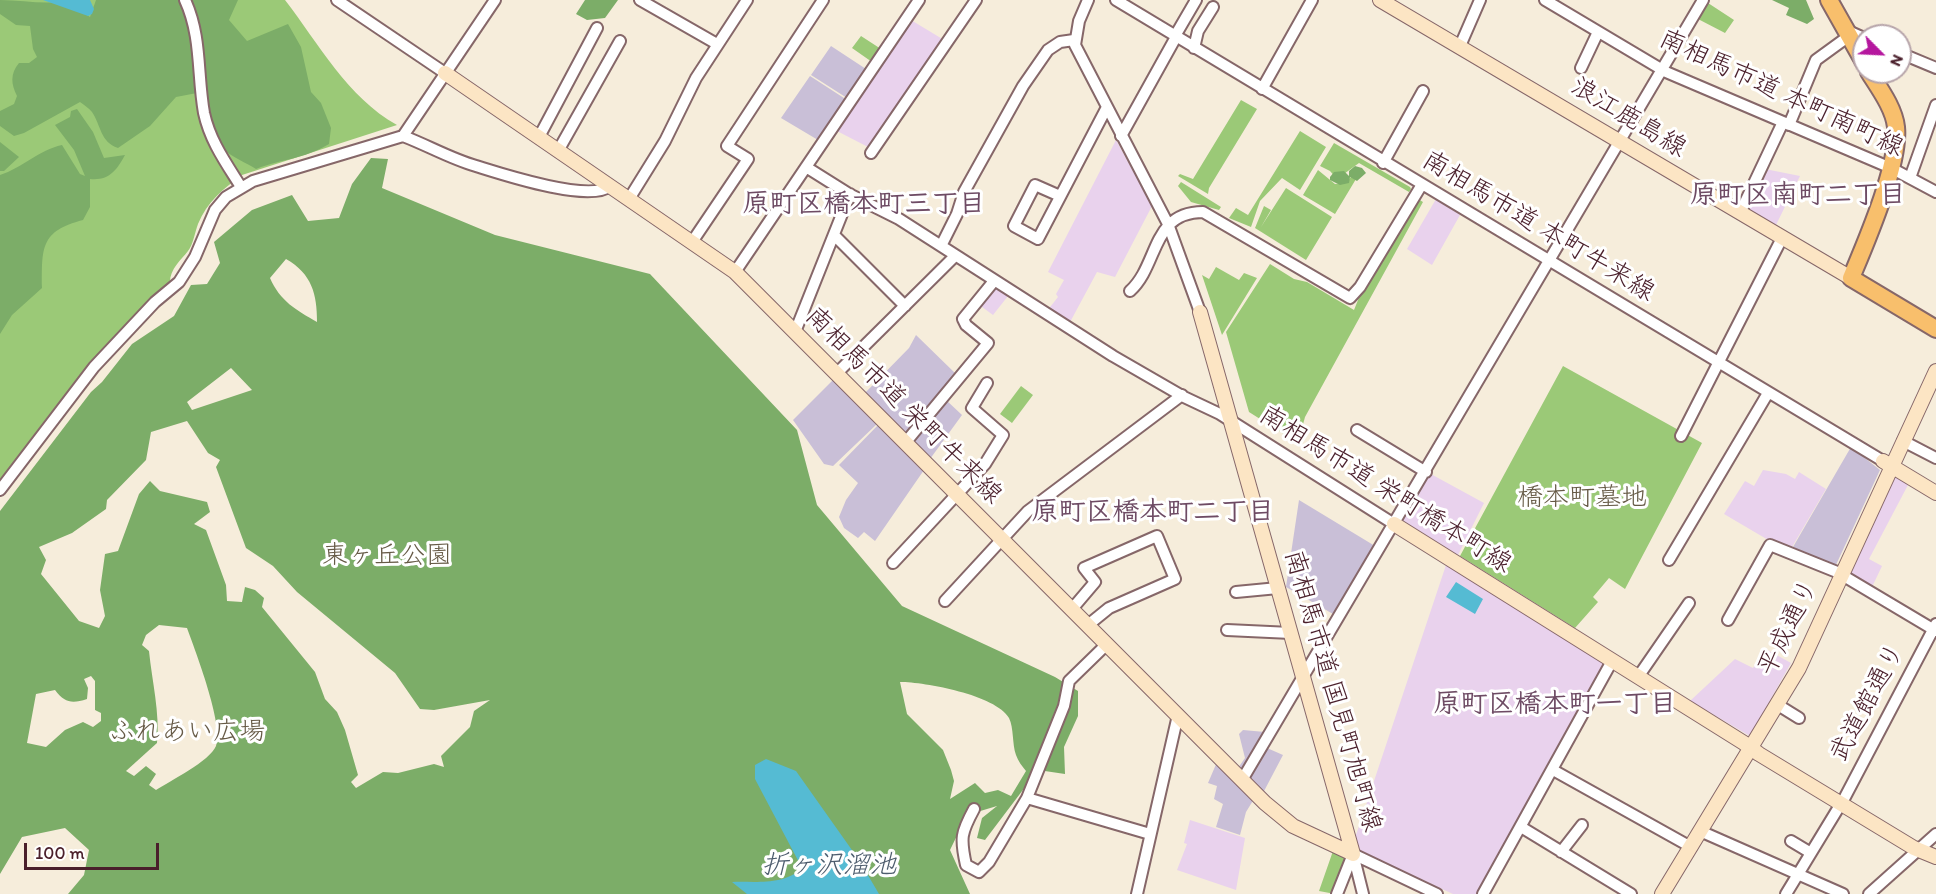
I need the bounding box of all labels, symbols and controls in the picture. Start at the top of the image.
street label: 南相馬市道 本町南町線 [1654,24,1908,164]
north arrow [1852,24,1912,84]
text: N [1886,52,1908,70]
street label: 浪江鹿島線 [1564,71,1692,165]
street label: 南相馬市道 本町牛来線 [1416,145,1660,309]
district label: 原町区南町二丁目 [1690,180,1906,212]
district label: 原町区橋本町三丁目 [743,189,985,221]
street label: 南相馬市道 栄町牛来線 [798,301,1008,511]
street label: 南相馬市道 栄町橋本町線 [1253,399,1517,581]
park label: 橋本町墓地 [1517,482,1647,514]
district label: 原町区橋本町二丁目 [1032,497,1274,529]
park label: 東ヶ丘公園 [322,540,452,572]
street label: 南相馬市道 国見町旭町線 [1277,546,1387,836]
street label: 平成通り [1752,574,1826,682]
street label: 武道館通り [1824,638,1912,768]
district label: 原町区橋本町一丁目 [1434,689,1676,721]
park label: ふれあい広場 [109,716,265,748]
scale bar [27,831,162,869]
text: 100 m [35,842,85,864]
water label: 折ヶ沢溜池 [762,850,896,882]

